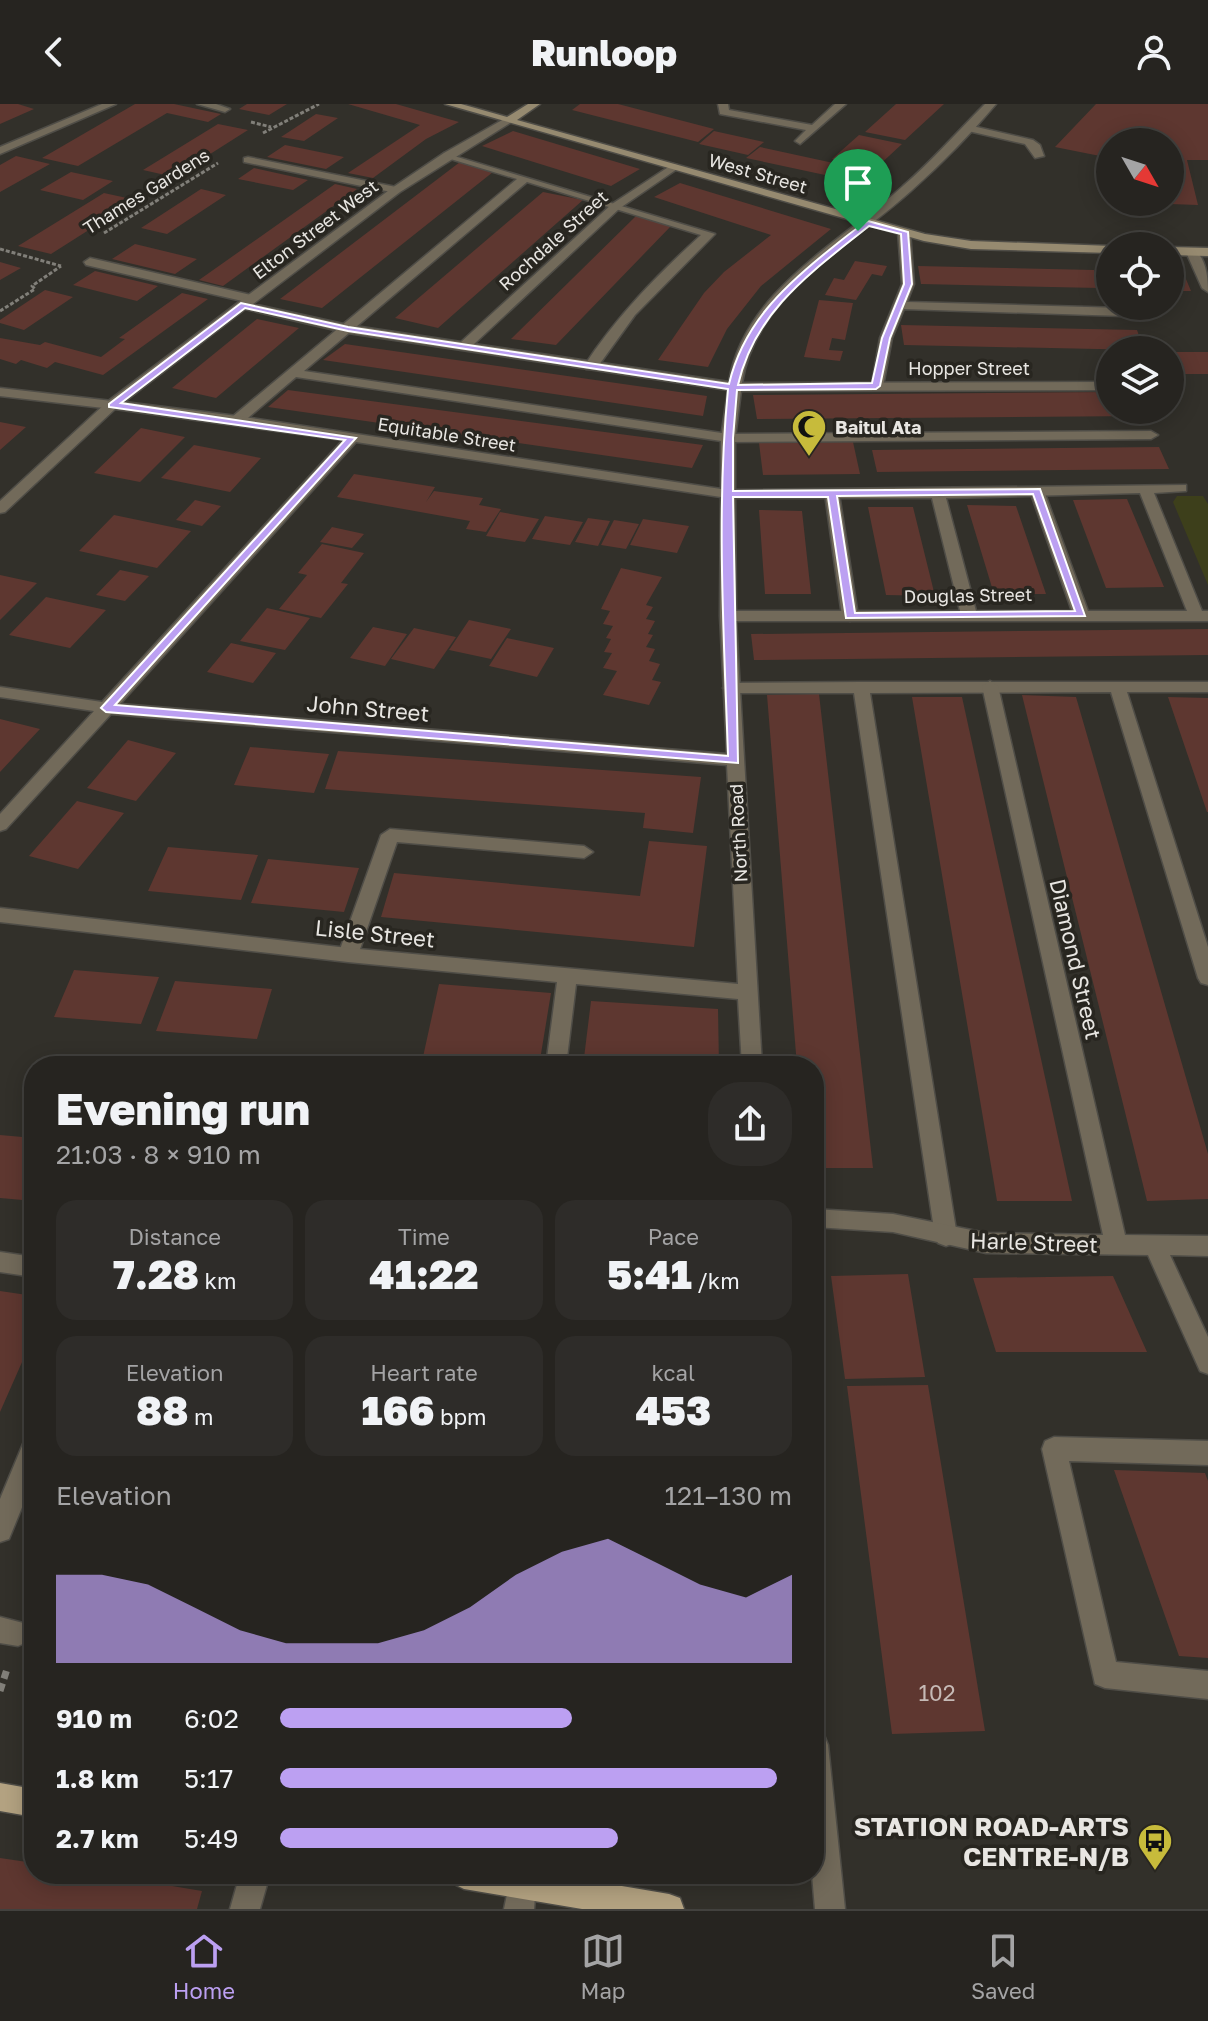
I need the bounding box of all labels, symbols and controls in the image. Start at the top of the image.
icon: back [32,30,76,74]
icon: person [1132,30,1176,74]
text: Runloop [531,31,677,74]
north arrow [1096,128,1184,216]
map controls [1096,128,1184,424]
street label: Thames Gardens [79,143,213,239]
street label: West Street [706,148,810,198]
pin [824,149,892,231]
icon: arrive [836,161,880,205]
street label: Elton Street West [248,175,382,283]
street label: Rochdale Street [494,185,612,295]
button: locate [1096,232,1184,320]
button: layers [1096,336,1184,424]
street label: Hopper Street [908,357,1030,379]
mosque icon: Baitul Ata [790,408,828,458]
street label: Equitable Street [376,412,518,456]
place label: Baitul Ata [835,416,921,438]
street label: Douglas Street [904,583,1032,607]
street label: John Street [306,689,430,727]
street label: North Road [724,783,752,883]
street label: Diamond Street [1044,876,1108,1042]
street label: Lisle Street [314,913,436,953]
text: Evening run [56,1082,310,1135]
button: share [708,1082,792,1166]
text: 21:03 · 8 × 910 m [56,1139,261,1170]
text: Distance [128,1223,221,1250]
text: Time [398,1223,450,1250]
text: Pace [648,1223,699,1250]
street label: Harle Street [970,1226,1098,1258]
text: 7.28 [113,1250,199,1298]
text: 41:22 [369,1250,479,1298]
text: 5:41 [607,1250,692,1298]
text: km [199,1267,236,1294]
text: /km [692,1267,740,1294]
text: Elevation [126,1359,224,1386]
text: Heart rate [370,1359,478,1386]
text: kcal [652,1359,695,1386]
text: 88 [136,1386,188,1434]
text: 166 [361,1386,435,1434]
text: 453 [635,1386,711,1434]
text: m [188,1403,213,1430]
text: bpm [435,1403,487,1430]
text: Elevation [56,1480,172,1511]
text: 121–130 m [664,1480,792,1511]
house number: 102 [918,1679,956,1706]
text: 910 m [56,1703,132,1734]
text: 6:02 [184,1703,239,1734]
text: 1.8 km [56,1763,139,1794]
text: 5:17 [184,1763,233,1794]
place label: STATION ROAD-ARTS CENTRE-N/B [854,1811,1129,1872]
bus stop icon: STATION ROAD-ARTS CENTRE-N/B [1136,1822,1174,1872]
text: 2.7 km [56,1823,139,1854]
text: 5:49 [184,1823,238,1854]
tab: Home [173,1929,235,2004]
tab: Map [581,1929,625,2004]
tab: Saved [971,1929,1035,2004]

